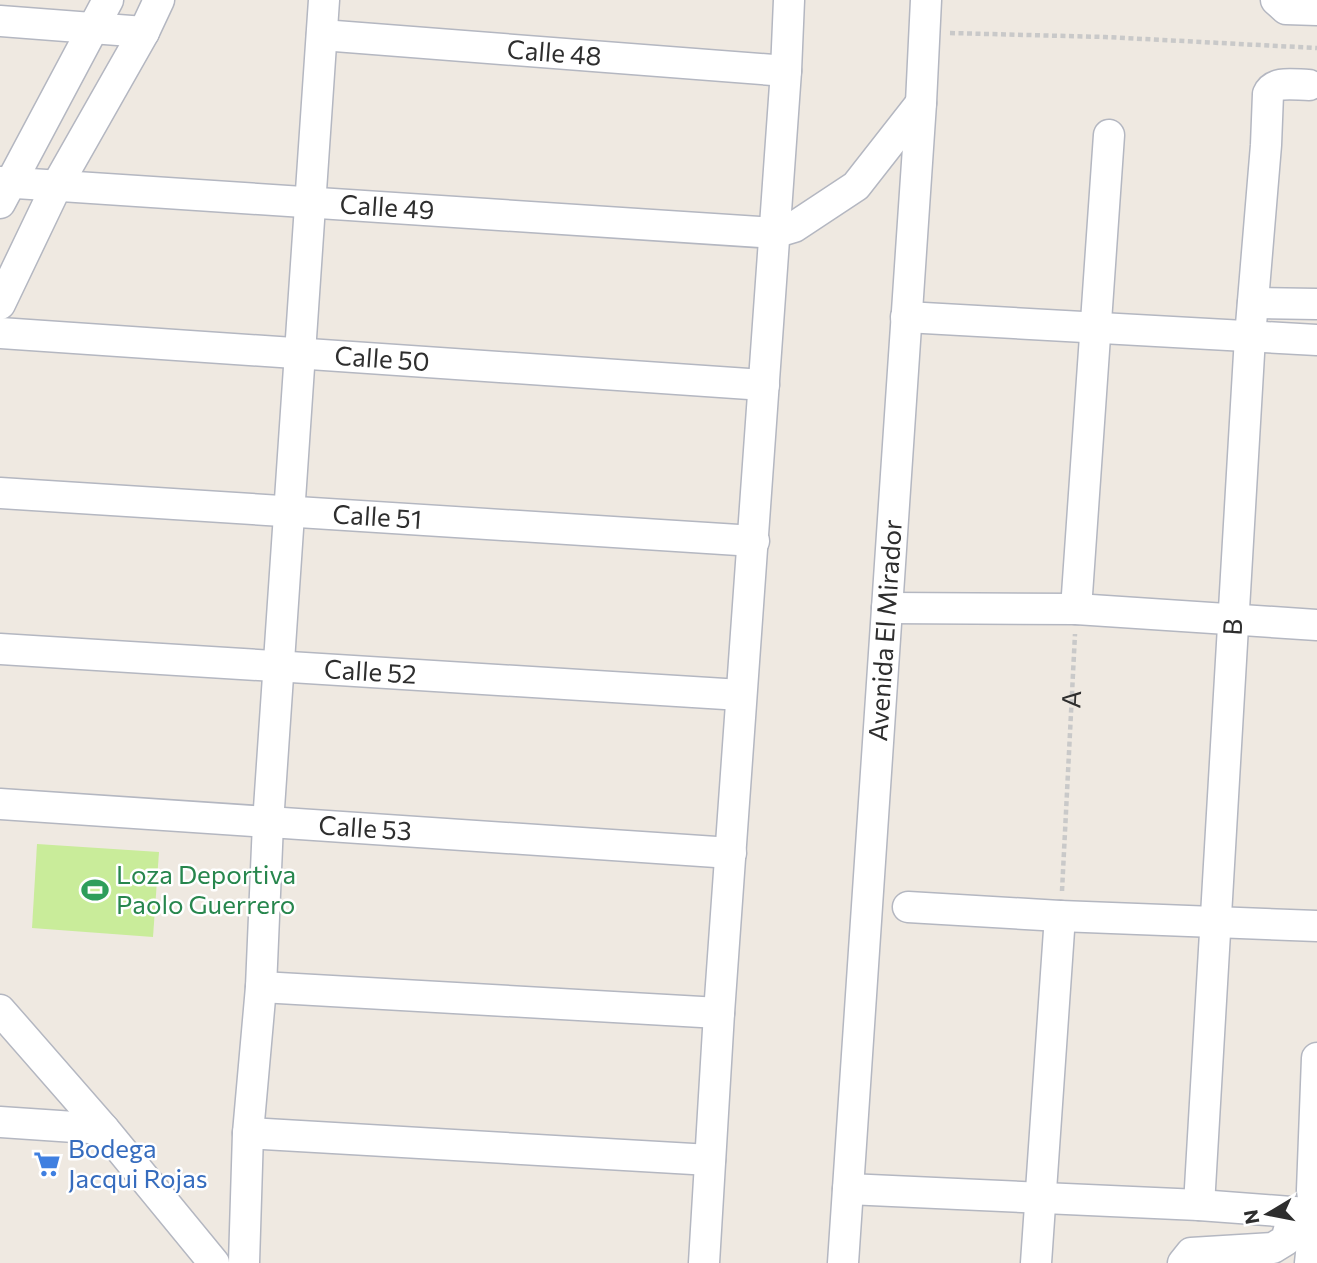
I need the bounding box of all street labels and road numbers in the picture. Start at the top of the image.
street label: Calle 48 [506,32,603,71]
street label: Calle 49 [339,187,436,225]
street label: Calle 50 [334,339,431,376]
street label: Calle 51 [332,497,423,534]
street label: Avenida El Mirador [861,518,907,742]
street label: B [1215,618,1247,636]
street label: Calle 52 [323,652,418,689]
street label: A [1054,689,1086,709]
street label: Calle 53 [318,808,413,846]

